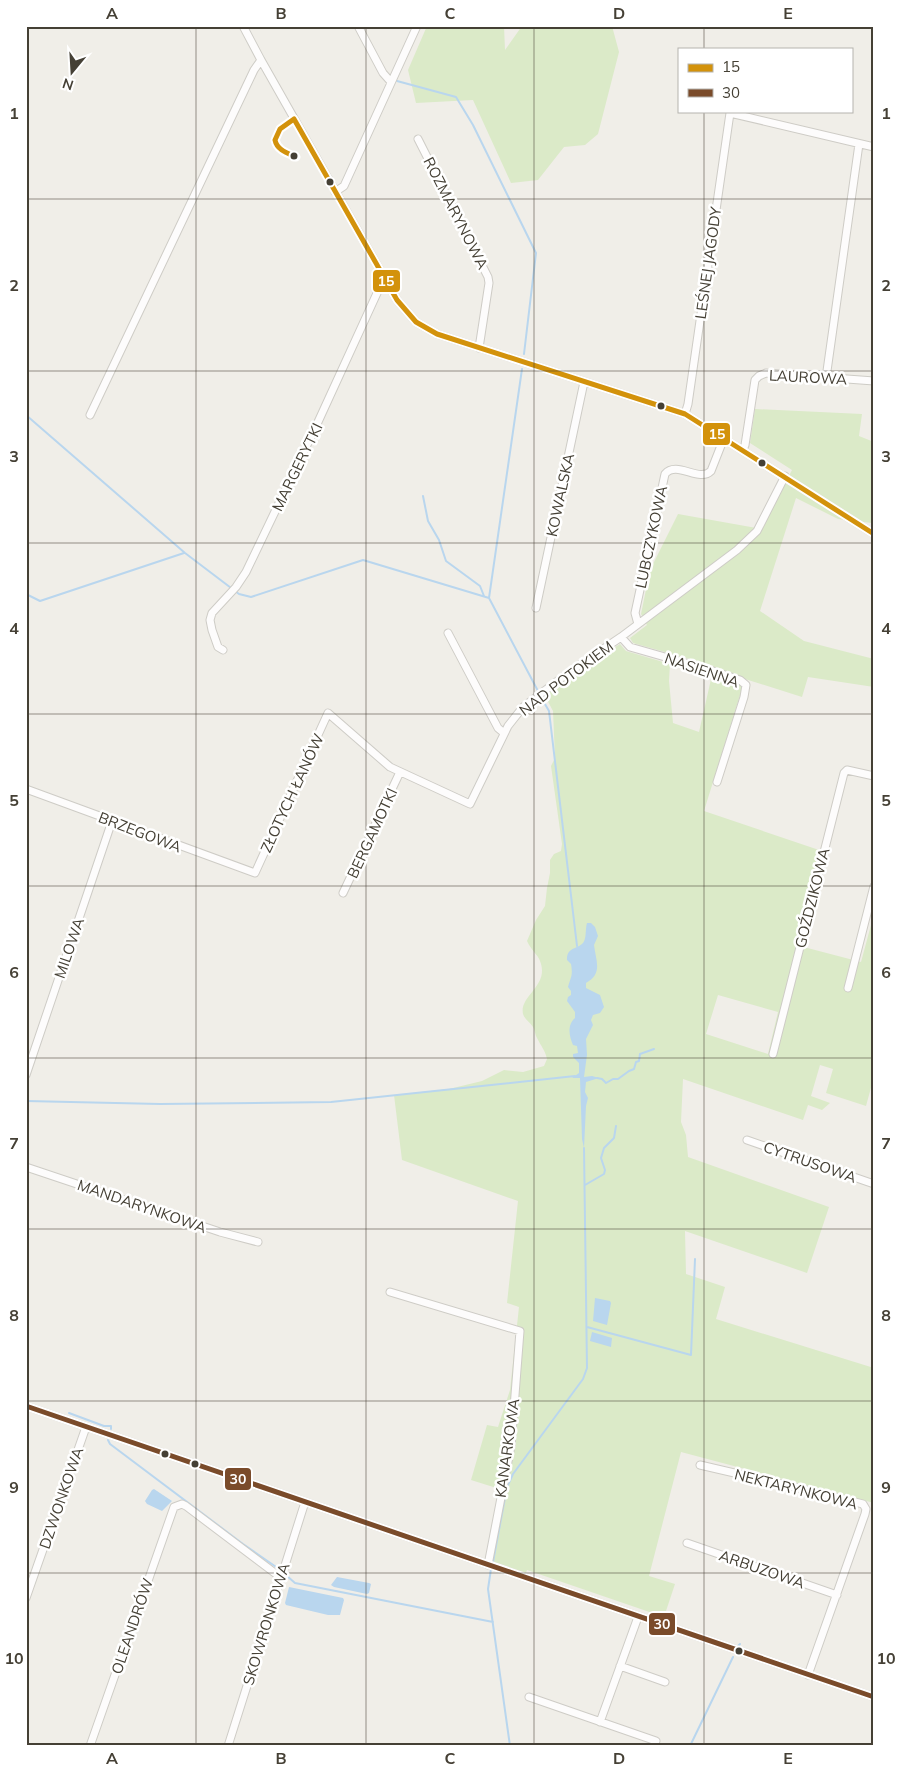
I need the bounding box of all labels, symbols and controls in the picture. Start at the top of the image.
text: A [106,3,118,23]
text: B [275,3,287,23]
text: C [445,3,456,23]
text: D [613,3,625,23]
text: E [783,3,793,23]
north arrow [48,48,98,98]
legend [678,48,852,112]
text: 15 [722,57,740,76]
text: N [60,74,76,95]
text: 30 [722,83,740,102]
text: 1 [9,103,19,123]
text: 1 [881,103,891,123]
unlabelled marker [289,151,299,161]
street label: ROZMARYNOWA [419,154,493,272]
unlabelled marker [325,177,335,187]
street label: LEŚNEJ JAGODY [691,205,725,320]
line badge: 15 [372,269,401,293]
text: 15 [378,272,394,290]
text: 2 [9,275,19,295]
text: 2 [881,275,891,295]
street label: LAUROWA [768,365,848,389]
unlabelled marker [656,401,666,411]
street label: MARGERYTKI [267,420,327,514]
line badge: 15 [702,422,731,446]
text: 15 [709,425,725,443]
text: 3 [9,446,19,466]
text: 3 [881,446,891,466]
street label: KOWALSKA [542,452,578,538]
unlabelled marker [757,458,767,468]
street label: LUBCZYKOWA [631,484,671,590]
text: 4 [9,618,19,638]
text: 4 [881,618,891,638]
street label: NAD POTOKIEM [515,636,617,720]
street label: NASIENNA [662,648,742,692]
street label: ZŁOTYCH ŁANÓW [256,730,328,855]
street label: BERGAMOTKI [343,785,401,881]
text: 5 [9,790,19,810]
text: 5 [881,790,891,810]
street label: BRZEGOWA [96,807,184,857]
street label: GOŹDZIKOWA [790,846,834,950]
street label: MILOWA [50,915,88,981]
text: 6 [9,962,19,982]
text: 6 [881,962,891,982]
text: 7 [9,1133,19,1153]
text: 7 [881,1133,891,1153]
street label: CYTRUSOWA [761,1137,859,1187]
street label: MANDARYNKOWA [75,1175,209,1237]
text: 8 [9,1305,19,1325]
text: 8 [881,1305,891,1325]
street label: KANARKOWA [491,1397,523,1499]
street label: DZWONKOWA [35,1445,87,1551]
unlabelled marker [160,1449,170,1459]
unlabelled marker [190,1459,200,1469]
street label: NEKTARYNKOWA [733,1465,859,1513]
line badge: 30 [224,1467,252,1491]
text: 30 [230,1470,246,1488]
text: 9 [9,1477,19,1497]
text: 9 [881,1477,891,1497]
street label: ARBUZOWA [717,1545,807,1593]
street label: SKOWRONKOWA [238,1561,294,1687]
street label: OLEANDRÓW [107,1575,157,1676]
line badge: 30 [648,1612,676,1636]
text: 30 [654,1615,670,1633]
unlabelled marker [734,1646,744,1656]
text: 10 [4,1648,24,1668]
text: 10 [876,1648,896,1668]
text: A [106,1748,118,1768]
text: B [275,1748,287,1768]
text: C [445,1748,456,1768]
text: D [613,1748,625,1768]
text: E [783,1748,793,1768]

